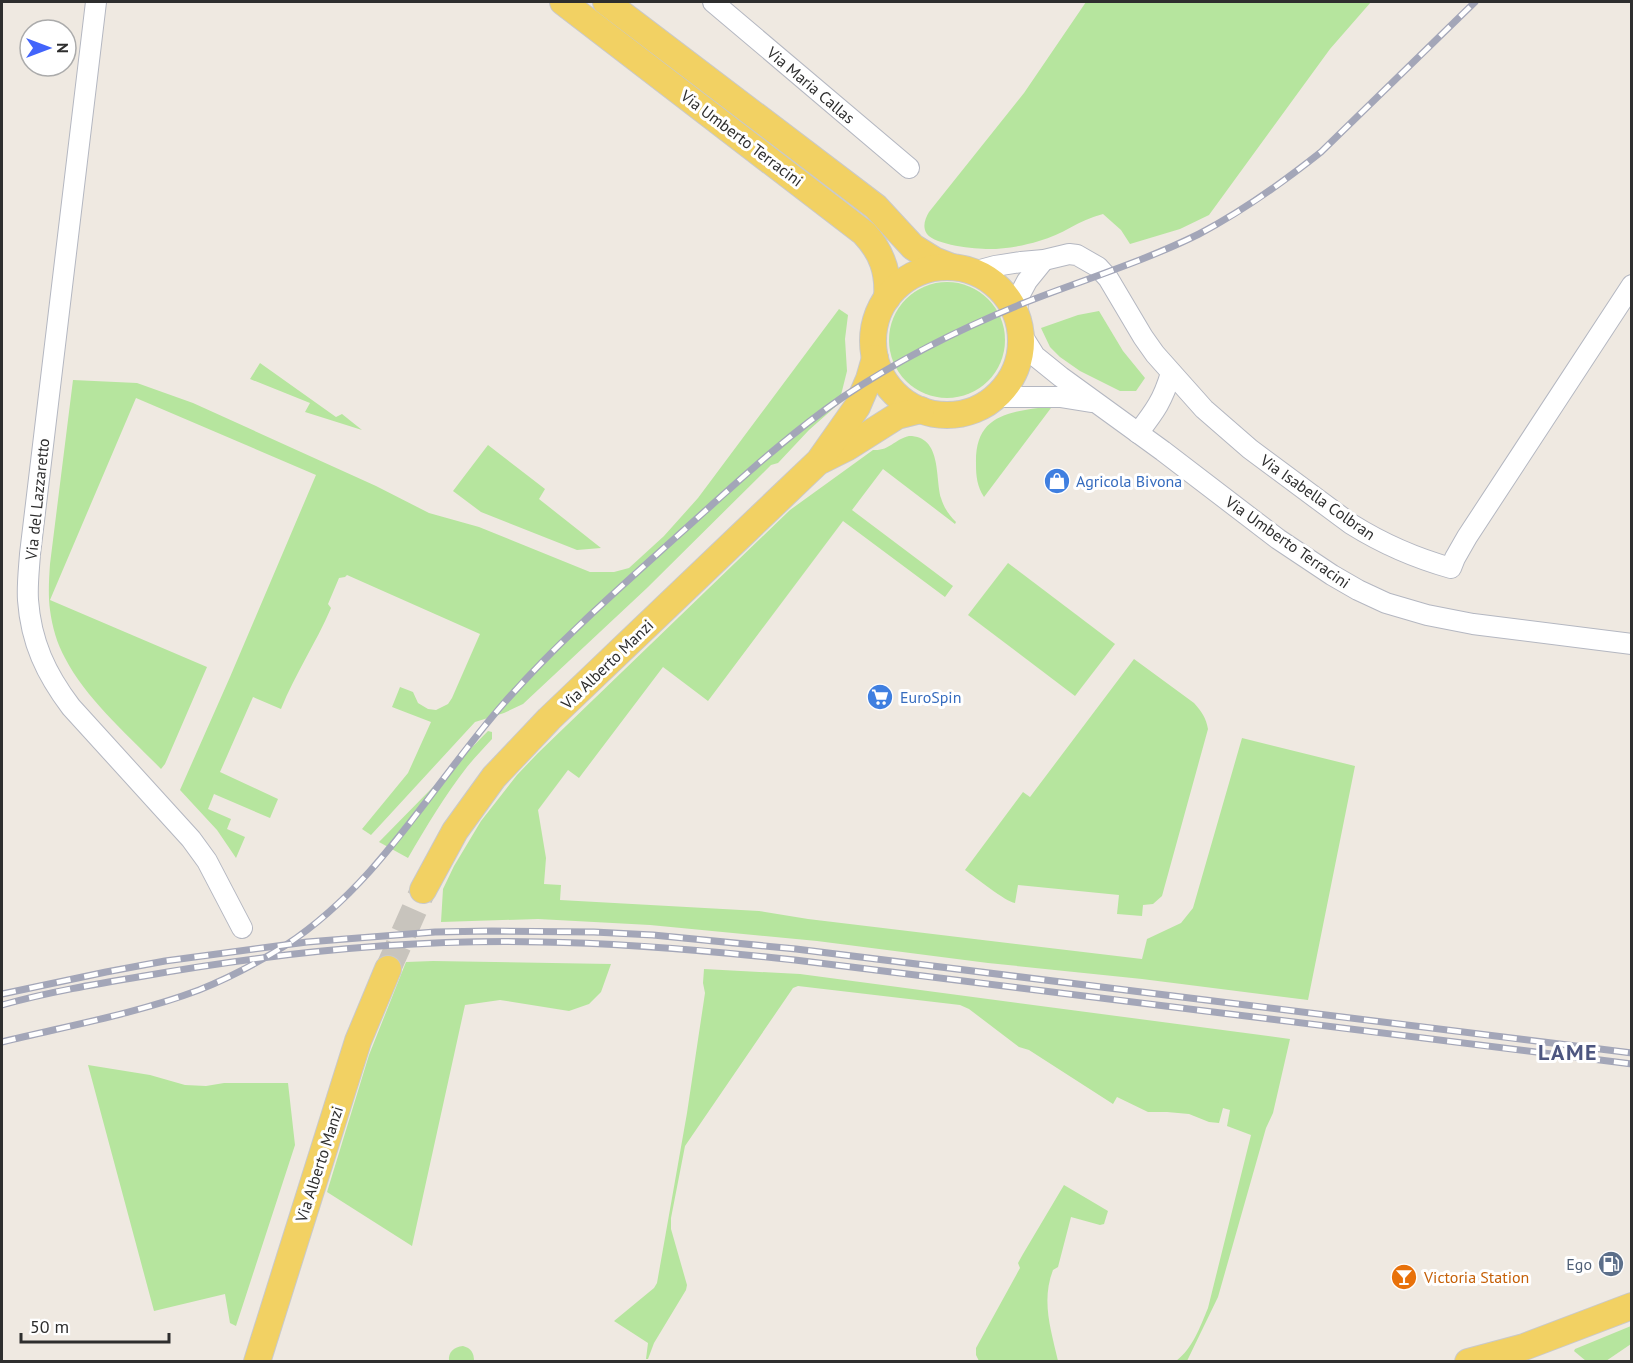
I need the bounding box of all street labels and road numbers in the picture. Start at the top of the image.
street label: Via Maria Callas [762,42,859,128]
street label: Via Umberto Terracini [676,85,807,190]
street label: Via del Lazzaretto [21,437,53,562]
street label: Via Isabella Colbran [1256,449,1379,544]
street label: Via Umberto Terracini [1221,491,1354,593]
street label: Via Alberto Manzi [556,615,657,714]
street label: Via Alberto Manzi [291,1104,347,1225]

